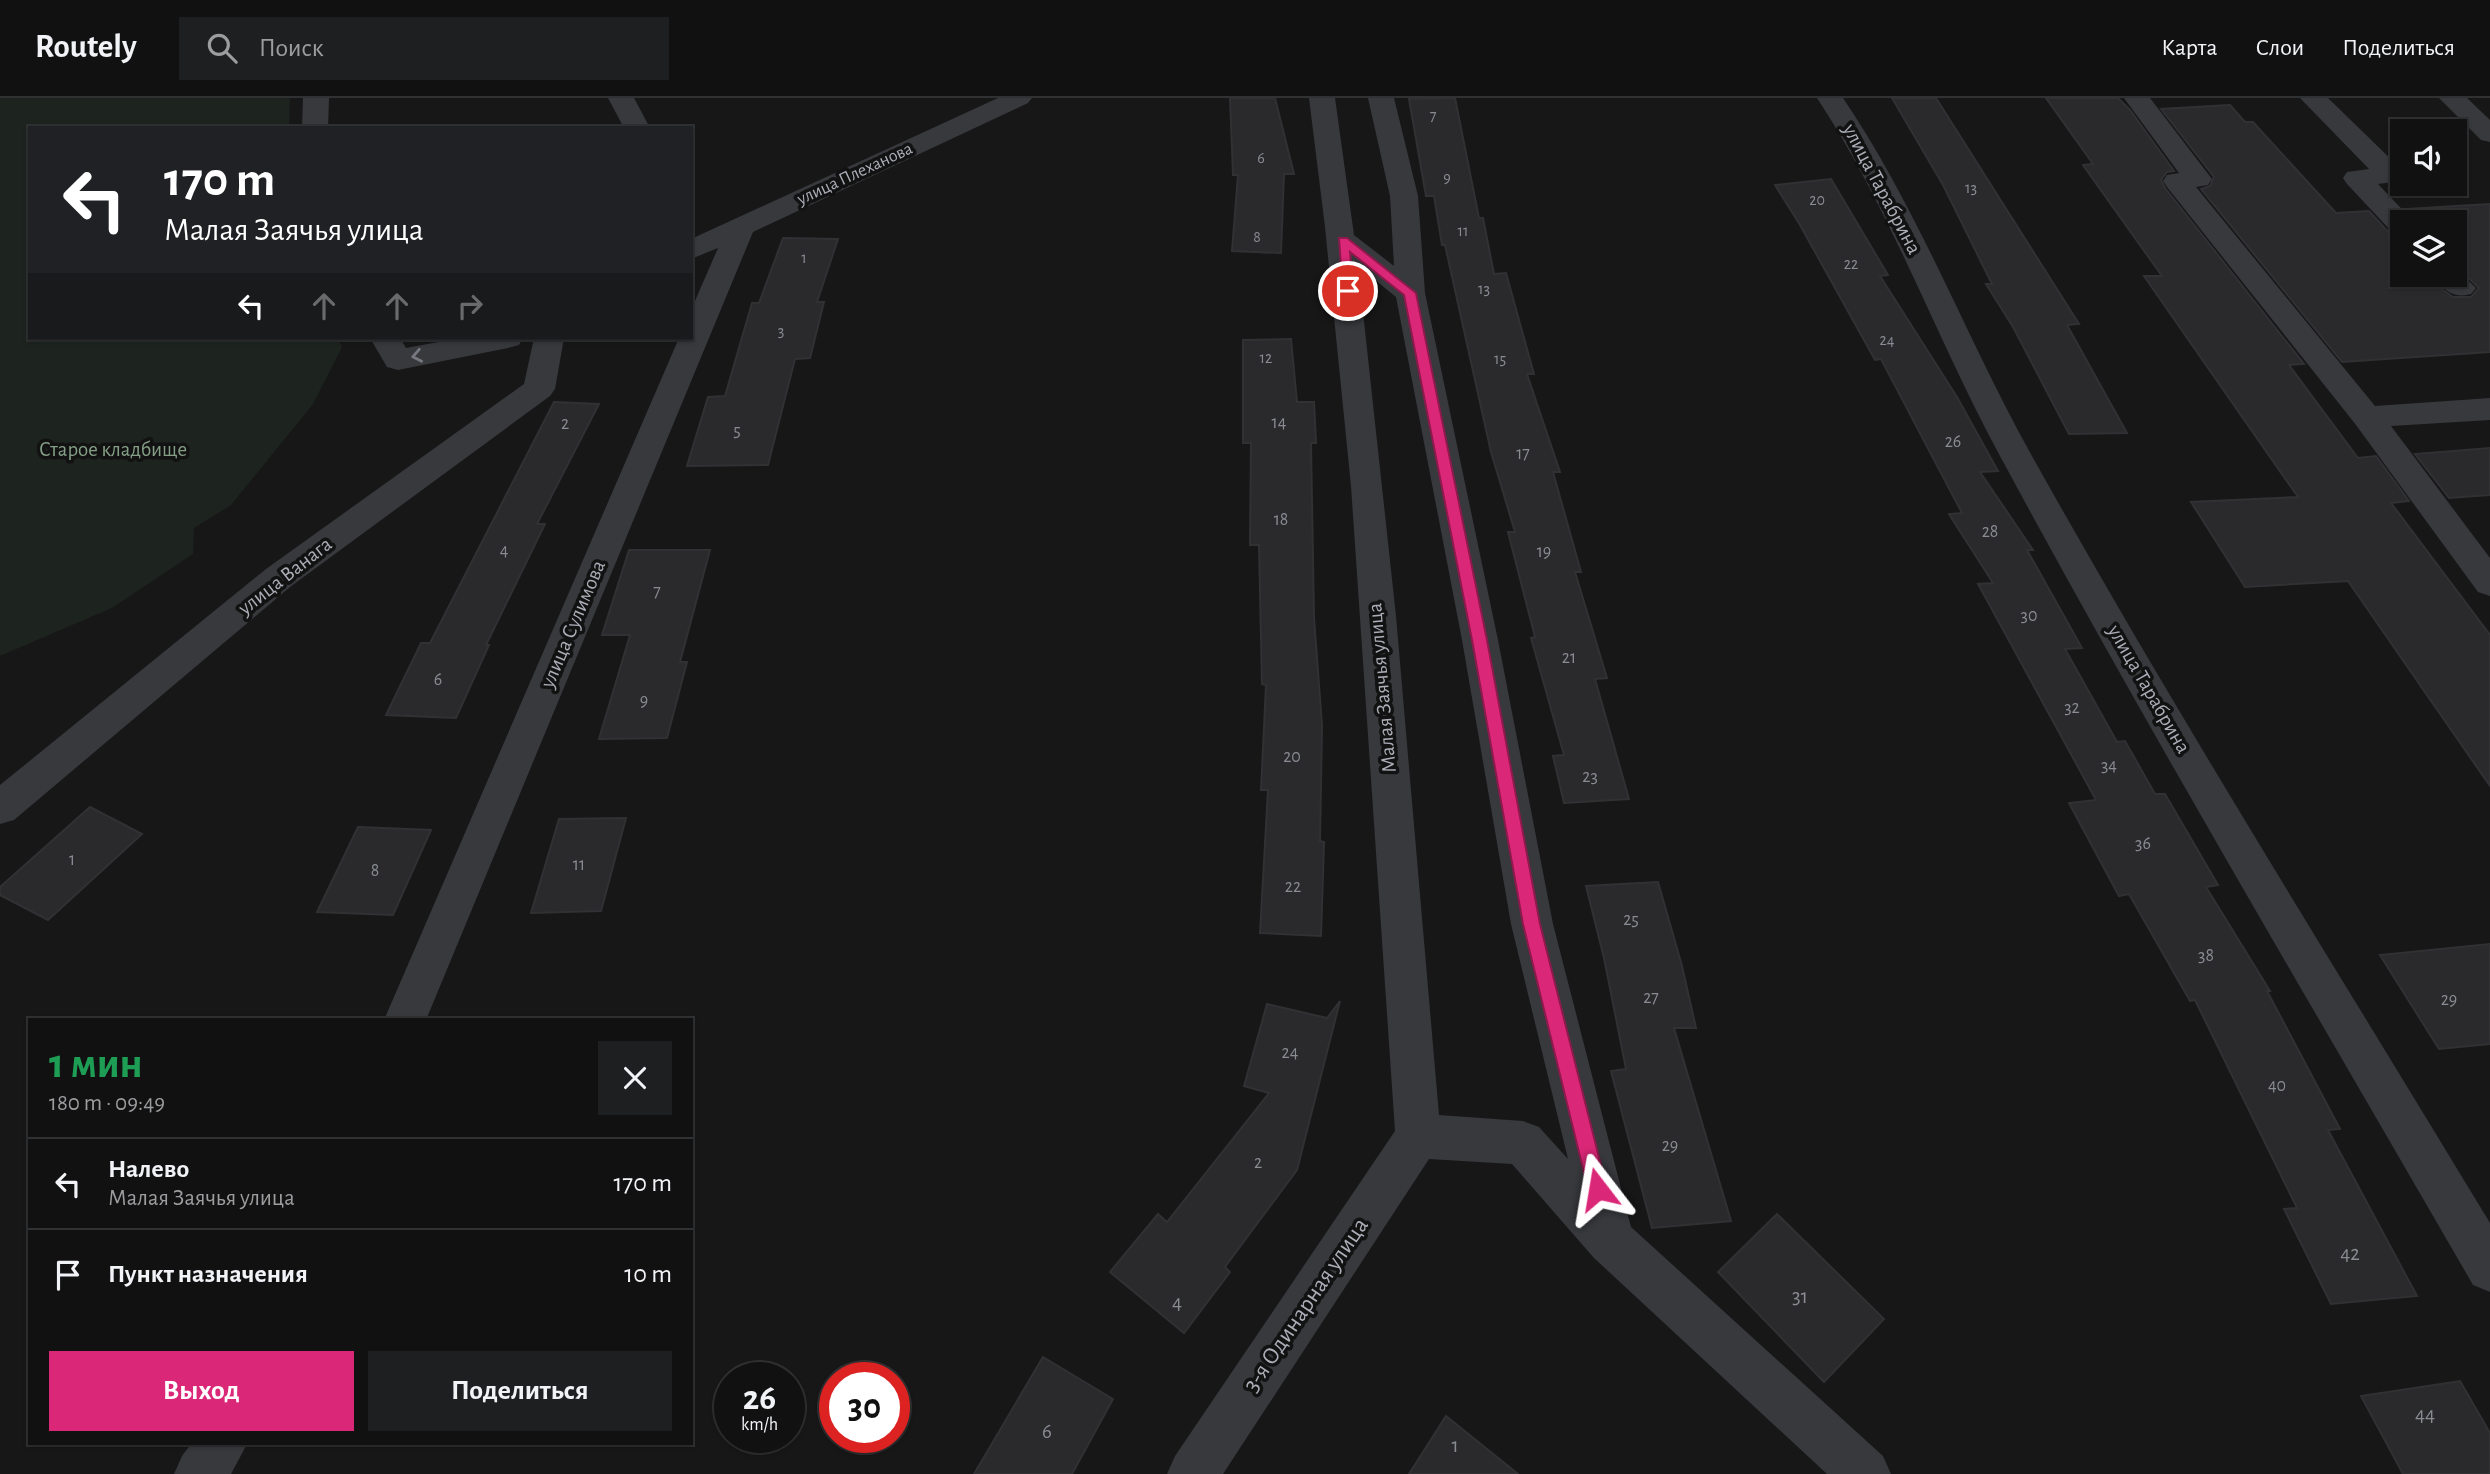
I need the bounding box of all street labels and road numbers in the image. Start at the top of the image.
street label: улица Тарабрина [1838,119,1925,258]
street label: улица Плеханова [794,139,915,209]
street label: улица Ванага [234,533,336,619]
street label: улица Сулимова [536,557,609,692]
street label: Малая Заячья улица [1364,602,1400,774]
street label: улица Тарабрина [2103,620,2194,757]
street label: 3-я Одинарная улица [1239,1214,1373,1396]

